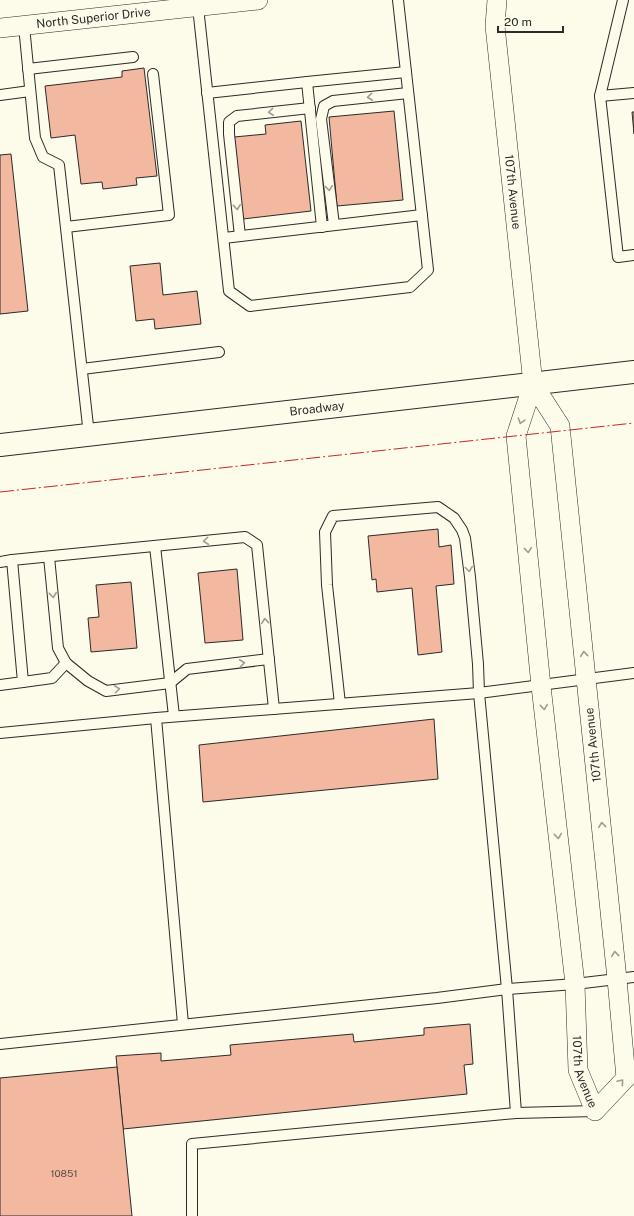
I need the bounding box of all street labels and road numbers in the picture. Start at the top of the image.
street label: North Superior Drive [36,5,151,31]
street label: 107th Avenue [502,154,524,230]
street label: Broadway [289,398,346,419]
street label: 107th Avenue [582,707,604,783]
street label: 107th Avenue [570,1035,600,1110]

